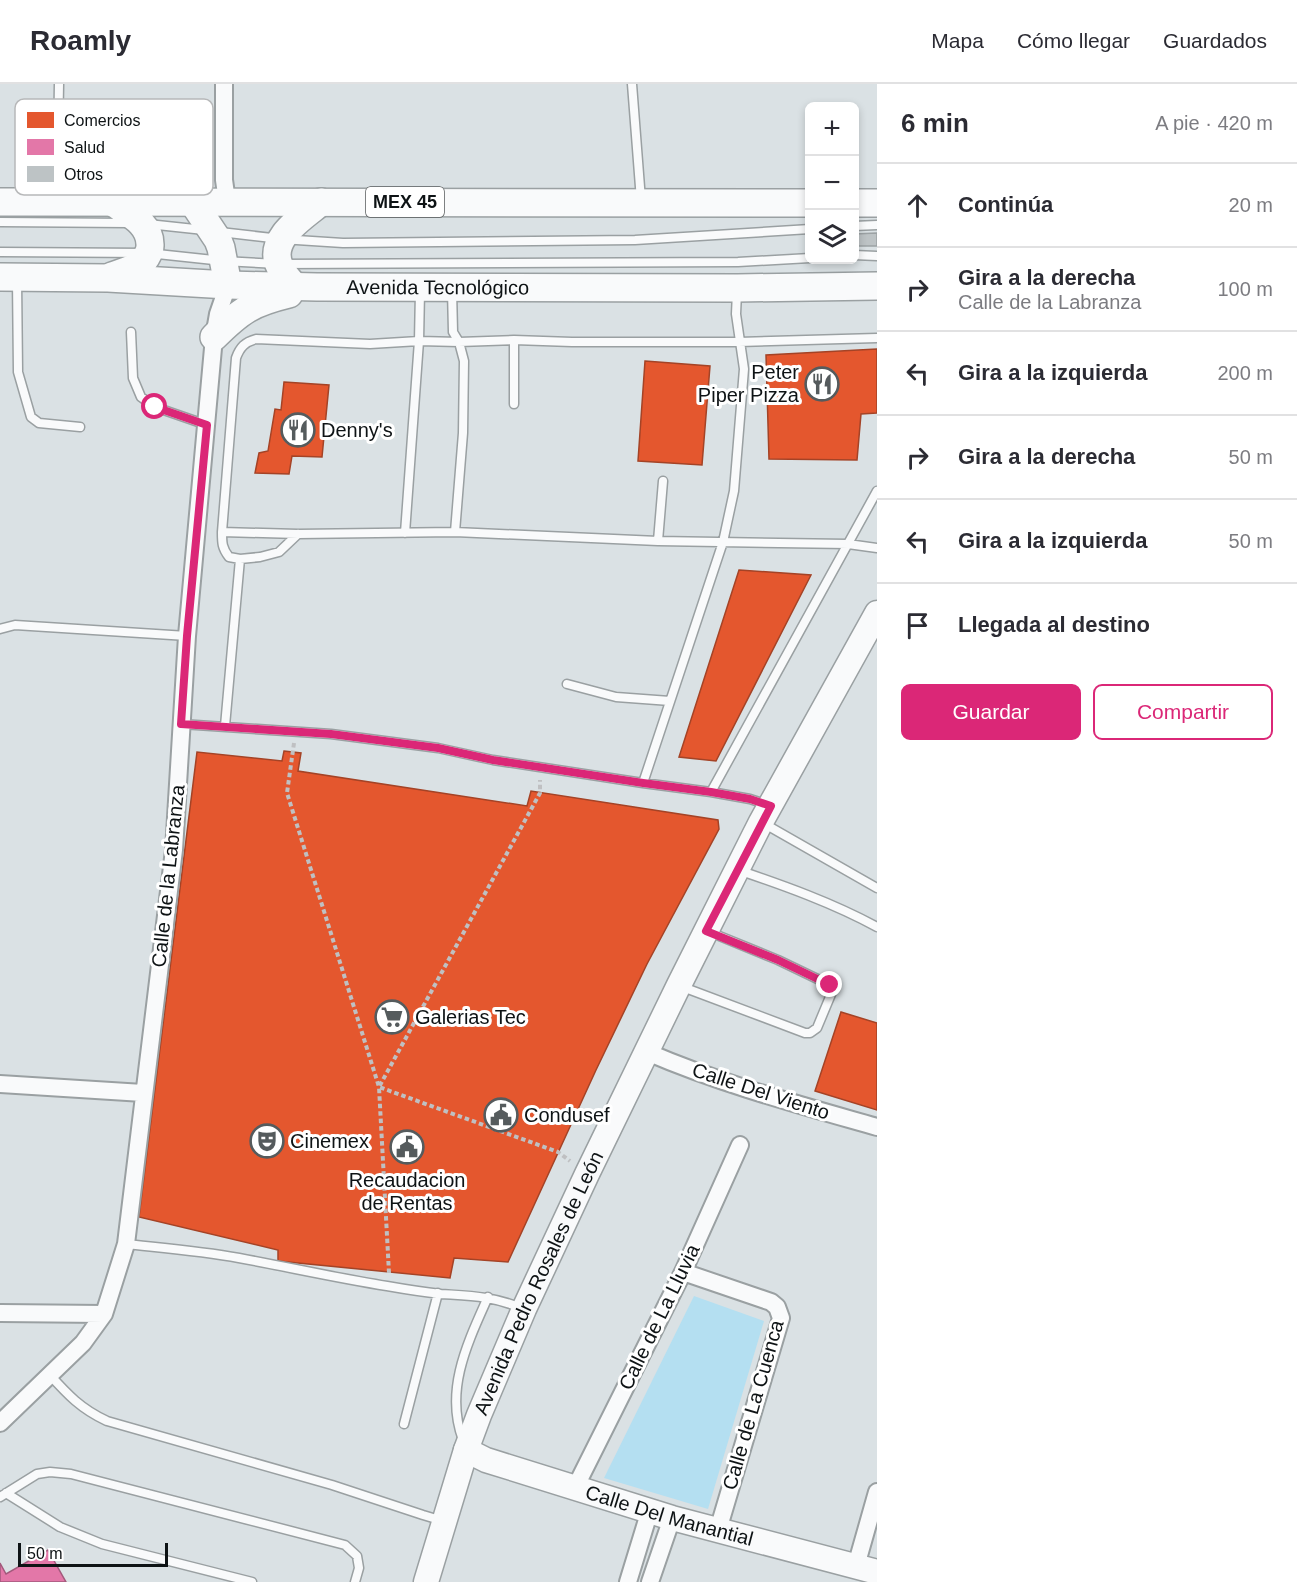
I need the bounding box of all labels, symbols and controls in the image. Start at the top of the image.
text: Roamly [30,25,131,56]
text: Mapa [931,29,984,52]
text: Cómo llegar [1017,29,1130,52]
text: Guardados [1163,29,1267,52]
legend [15,99,213,195]
map controls [805,102,859,264]
button: + [805,102,859,156]
text: 6 min [901,108,969,138]
text: Comercios [64,112,140,129]
text: A pie · 420 m [1155,112,1273,134]
text: Salud [64,139,105,156]
button: − [805,156,859,210]
text: Otros [64,166,103,183]
road number: MEX 45 [366,187,444,217]
icon: ahead [901,189,934,222]
text: Continúa [958,192,1053,217]
text: 20 m [1229,194,1273,216]
button: layers [805,210,859,264]
text: Gira a la derecha [958,265,1135,290]
icon: right [901,273,934,306]
street label: Avenida Tecnológico [346,276,529,299]
text: 100 m [1217,278,1273,300]
text: Calle de la Labranza [958,291,1141,313]
icon: left [901,357,934,390]
text: Gira a la izquierda [958,360,1148,385]
place label: Peter Piper Pizza [698,361,800,406]
text: 200 m [1217,362,1273,384]
restaurant icon: Peter Piper Pizza [804,366,840,402]
route start [141,393,167,419]
restaurant icon: Denny's [280,412,316,448]
place label: Denny's [321,419,393,441]
icon: right [901,441,934,474]
text: Gira a la derecha [958,444,1135,469]
text: 50 m [1229,446,1273,468]
icon: left [901,525,934,558]
text: Gira a la izquierda [958,528,1148,553]
text: 50 m [1229,530,1273,552]
icon: arrive [901,609,934,642]
text: Llegada al destino [958,612,1150,637]
button: Guardar [901,684,1081,740]
button: Compartir [1093,684,1273,740]
street label: Calle de la Labranza [147,783,189,968]
route end [816,971,842,997]
supermarket icon: Galerias Tec [374,999,410,1035]
place label: Galerias Tec [415,1006,526,1028]
street label: Calle Del Viento [690,1058,832,1124]
public building icon: Condusef [483,1097,519,1133]
place label: Condusef [524,1104,610,1126]
theatre icon: Cinemex [249,1123,285,1159]
public building icon: Recaudacion de Rentas [389,1129,425,1165]
place label: Cinemex [290,1130,369,1152]
street label: Avenida Pedro Rosales de León [469,1148,607,1418]
place label: Recaudacion de Rentas [349,1169,465,1214]
street label: Calle de La Lluvia [614,1240,704,1393]
street label: Calle de La Cuenca [718,1317,788,1492]
street label: Calle Del Manantial [583,1481,756,1550]
scale bar [18,1540,168,1568]
text: 50 m [27,1545,63,1562]

